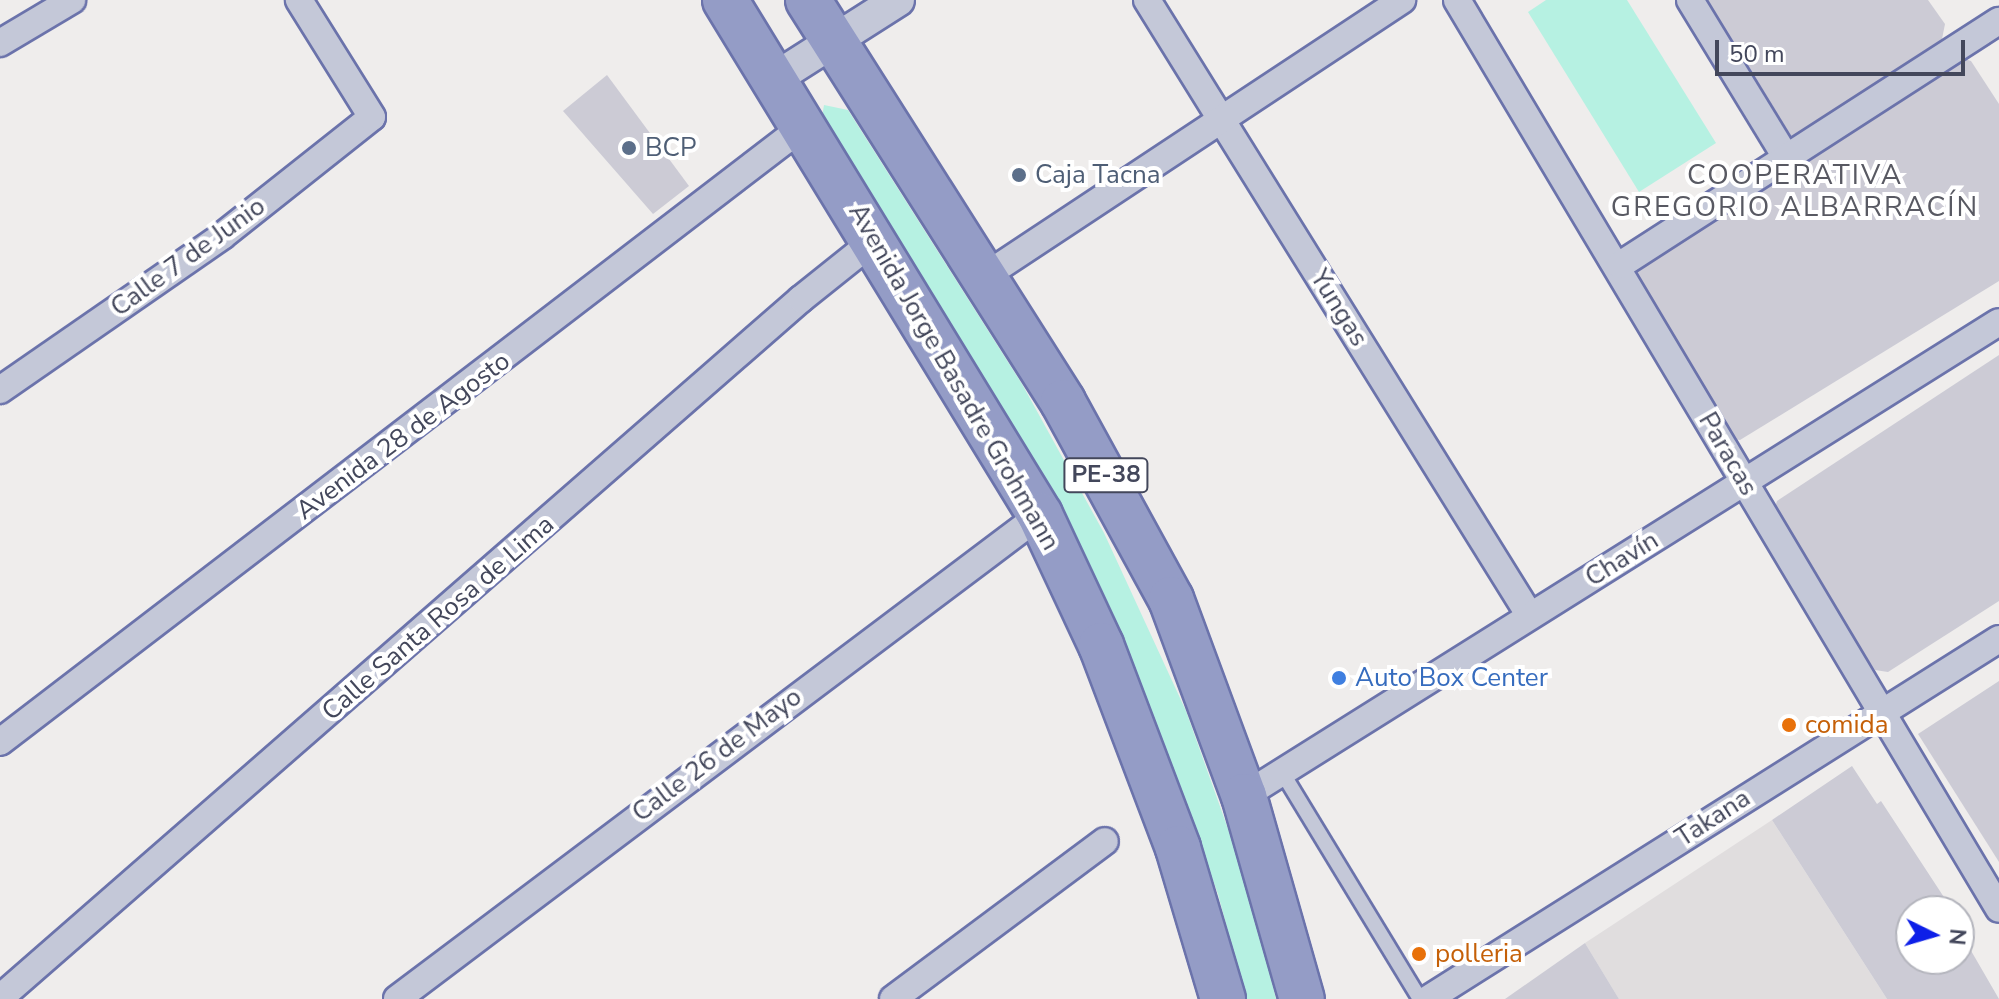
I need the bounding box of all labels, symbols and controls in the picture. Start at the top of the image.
scale bar [1719,24,1969,74]
text: 50 m [1729,38,1785,70]
place label: BCP [645,132,697,164]
marker: BCP [620,139,638,157]
district label: COOPERATIVA GREGORIO ALBARRACÍN [1611,158,1979,224]
place label: Caja Tacna [1035,159,1160,191]
marker: Caja Tacna [1010,166,1028,184]
street label: Calle 7 de Junio [105,191,271,323]
street label: Avenida Jorge Basadre Grohmann [842,198,1066,556]
street label: Yungas [1303,264,1375,352]
street label: Avenida 28 de Agosto [290,345,516,527]
street label: Paracas [1692,407,1764,501]
road number: PE-38 [1062,455,1150,495]
street label: Calle Santa Rosa de Lima [316,509,560,727]
street label: Chavín [1580,525,1664,593]
place label: Auto Box Center [1355,662,1548,694]
marker: Auto Box Center [1330,669,1348,687]
street label: Calle 26 de Mayo [626,681,808,829]
place label: comida [1805,709,1888,741]
marker: comida [1780,716,1798,734]
street label: Takana [1670,782,1756,854]
north arrow [1895,895,1975,975]
text: N [1941,927,1973,946]
place label: polleria [1435,938,1523,970]
marker: polleria [1410,945,1428,963]

